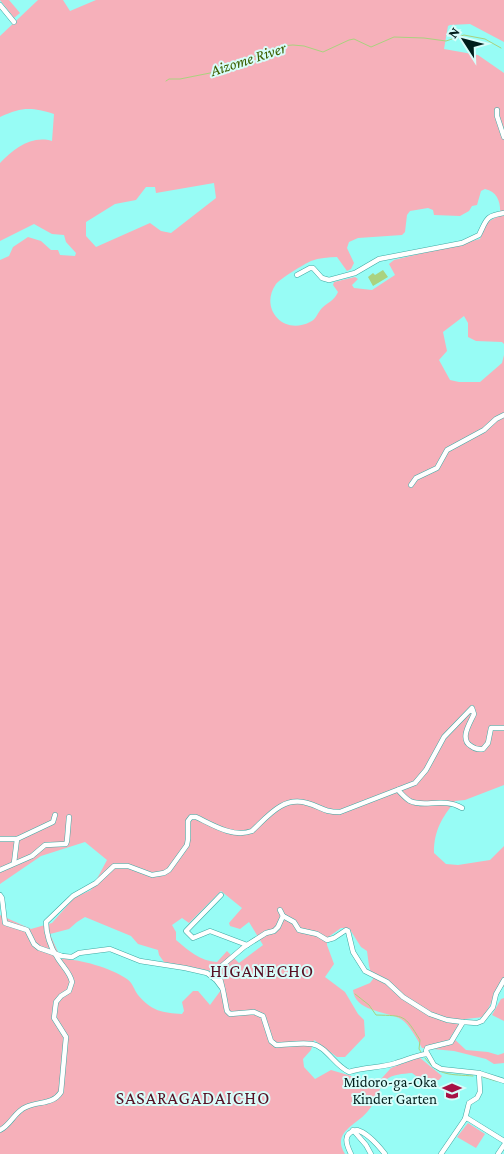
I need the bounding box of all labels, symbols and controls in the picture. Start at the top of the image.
north arrow [439,15,489,65]
text: N [444,23,463,41]
water label: Aizome River [207,39,288,80]
district label: HIGANECHO [210,961,314,981]
place label: Midoro-ga-Oka Kinder Garten [343,1074,437,1107]
school or university icon: Midoro-ga-Oka Kinder Garten [441,1080,463,1102]
district label: SASARAGADAICHO [116,1088,270,1108]

